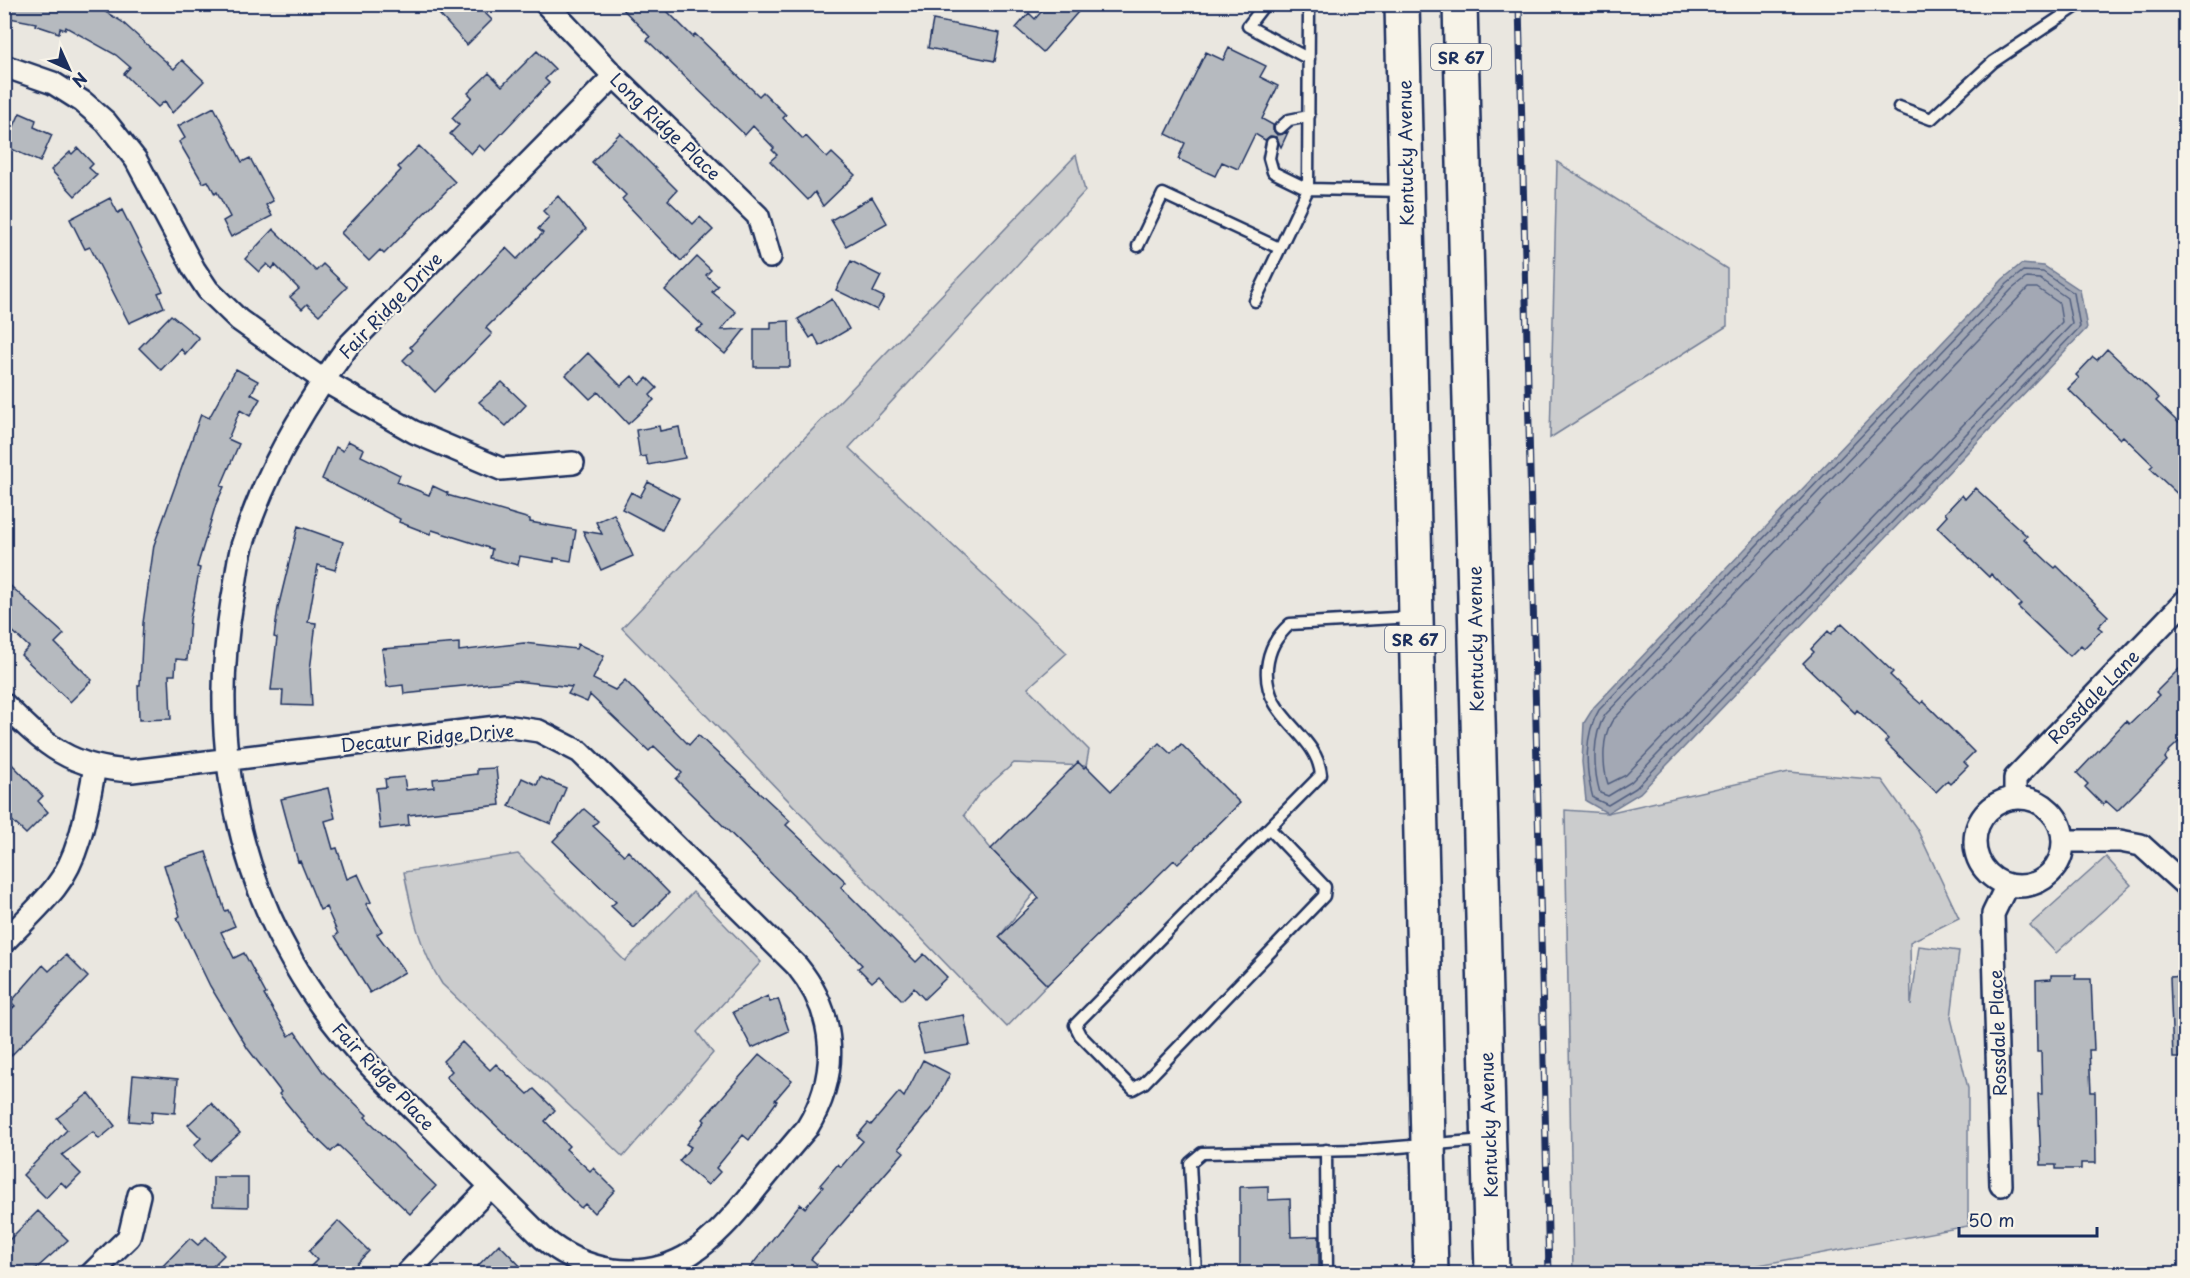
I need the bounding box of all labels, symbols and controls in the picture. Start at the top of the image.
north arrow [39,39,99,99]
road number: SR 67 [1431,44,1491,70]
street label: Long Ridge Place [605,66,727,186]
text: N [67,67,93,93]
street label: Kentucky Avenue [1390,79,1420,226]
street label: Fair Ridge Drive [332,246,448,364]
street label: Kentucky Avenue [1460,565,1490,712]
road number: SR 67 [1385,626,1445,652]
street label: Rossdale Lane [2041,643,2145,749]
street label: Decatur Ridge Drive [339,716,515,758]
street label: Rossdale Place [1981,969,2013,1097]
street label: Fair Ridge Place [327,1016,441,1136]
street label: Kentucky Avenue [1472,1051,1504,1199]
scale bar [1959,1200,2097,1238]
text: 50 m [1968,1206,2015,1233]

